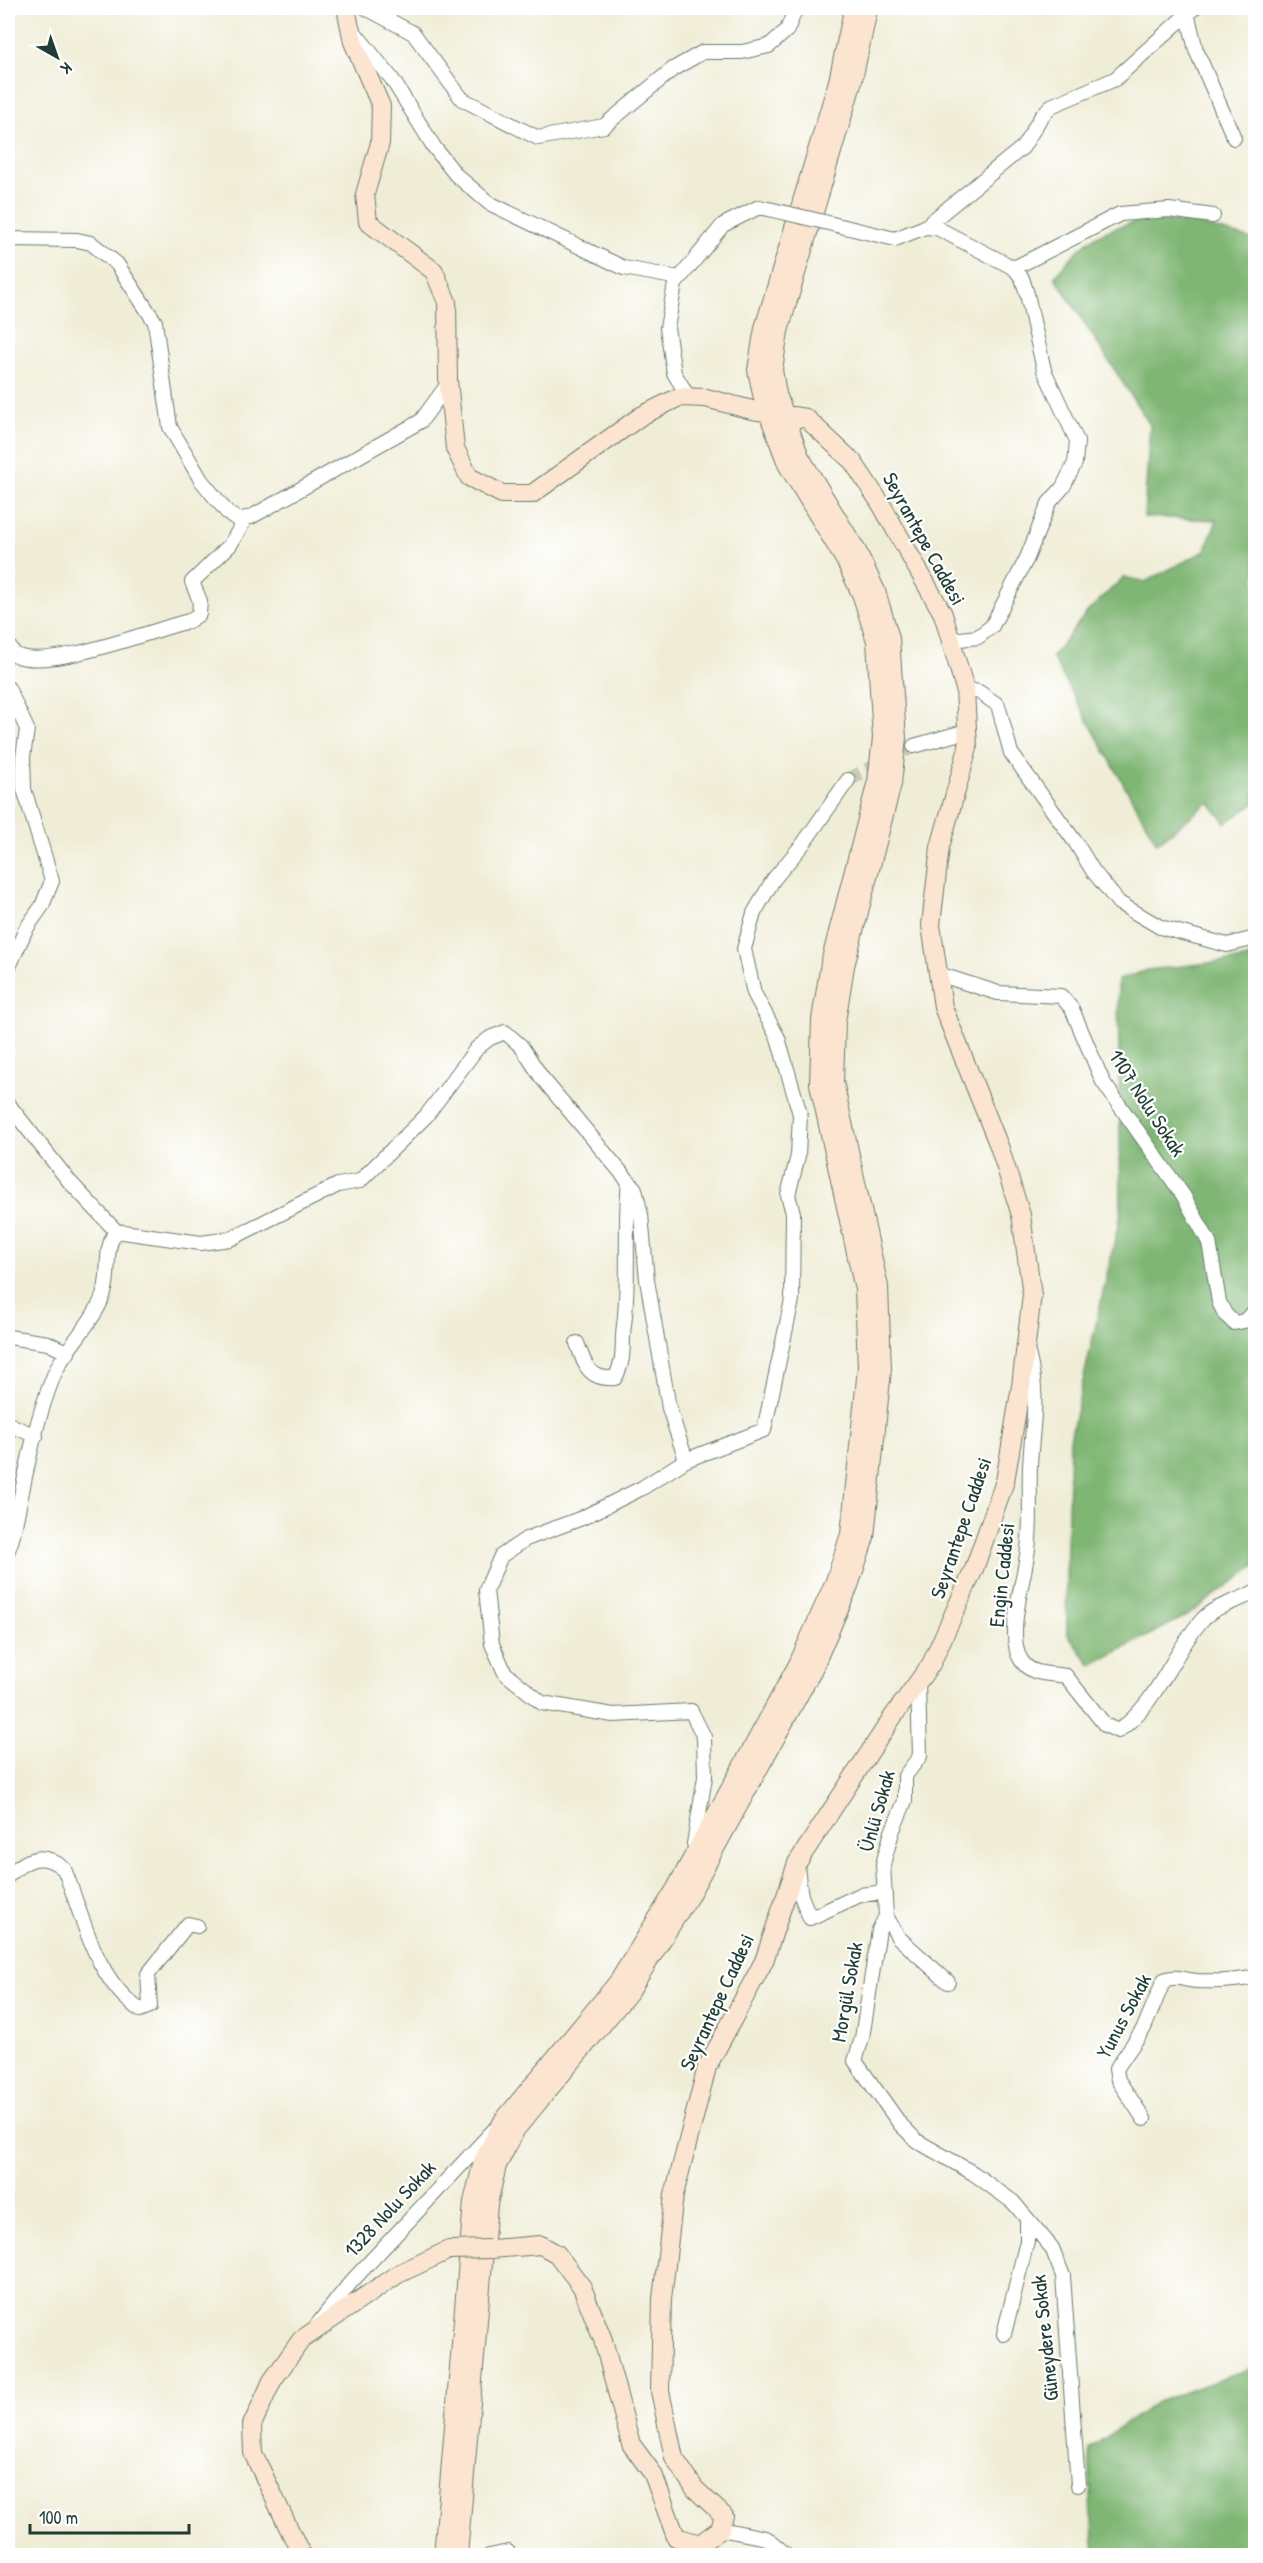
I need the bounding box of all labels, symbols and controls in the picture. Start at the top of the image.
north arrow [27,27,87,87]
text: K [56,57,77,80]
street label: Seyrantepe Caddesi [876,467,973,610]
street label: 1107 Nolu Sokak [1102,1044,1193,1162]
street label: Seyrantepe Caddesi [923,1453,998,1602]
street label: Engin Caddesi [982,1522,1021,1628]
street label: Ünlü Sokak [851,1766,902,1855]
street label: Seyrantepe Caddesi [672,1929,761,2075]
street label: Morgül Sokak [823,1939,870,2044]
street label: Yunus Sokak [1089,1968,1158,2063]
street label: 1328 Nolu Sokak [337,2154,442,2264]
street label: Güneydere Sokak [1023,2273,1066,2403]
scale bar [30,2497,189,2535]
text: 100 m [39,2505,78,2530]

